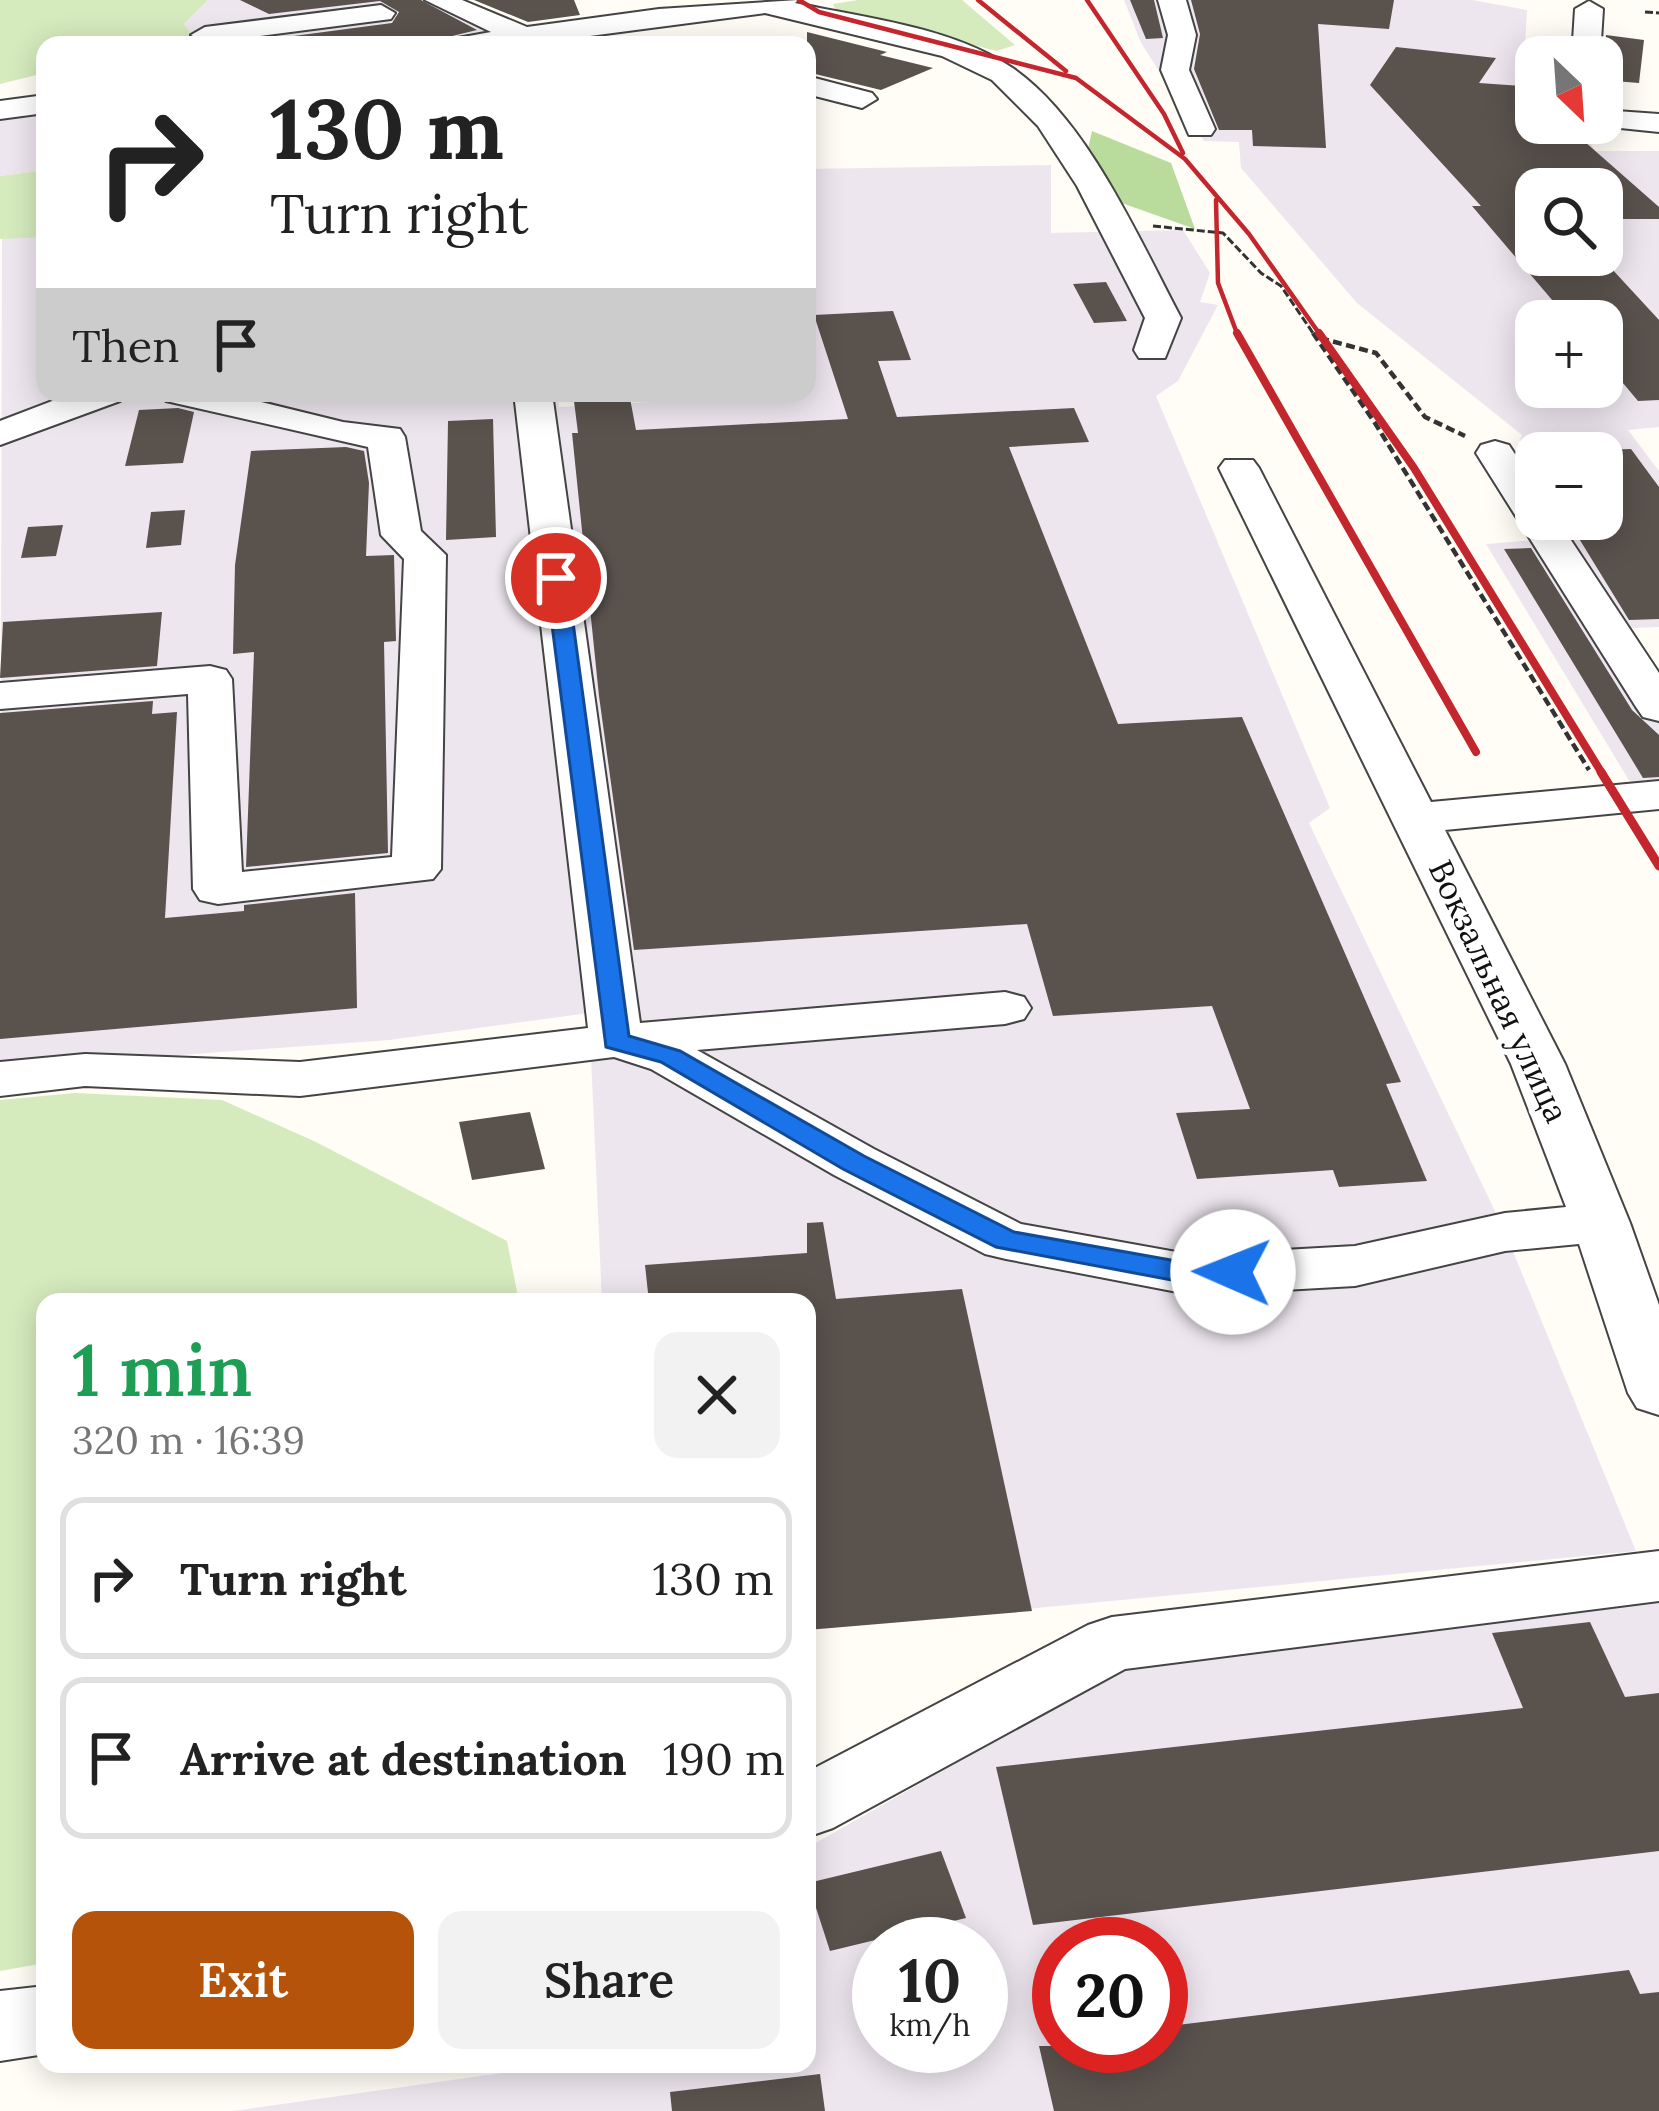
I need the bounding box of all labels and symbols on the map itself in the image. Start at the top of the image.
north arrow [1515,36,1623,144]
pin [505,527,607,629]
street label: Вокзальная улица [1420,853,1578,1129]
position arrow [1170,1209,1296,1335]
speed limit sign: 20 [1032,1917,1188,2073]

